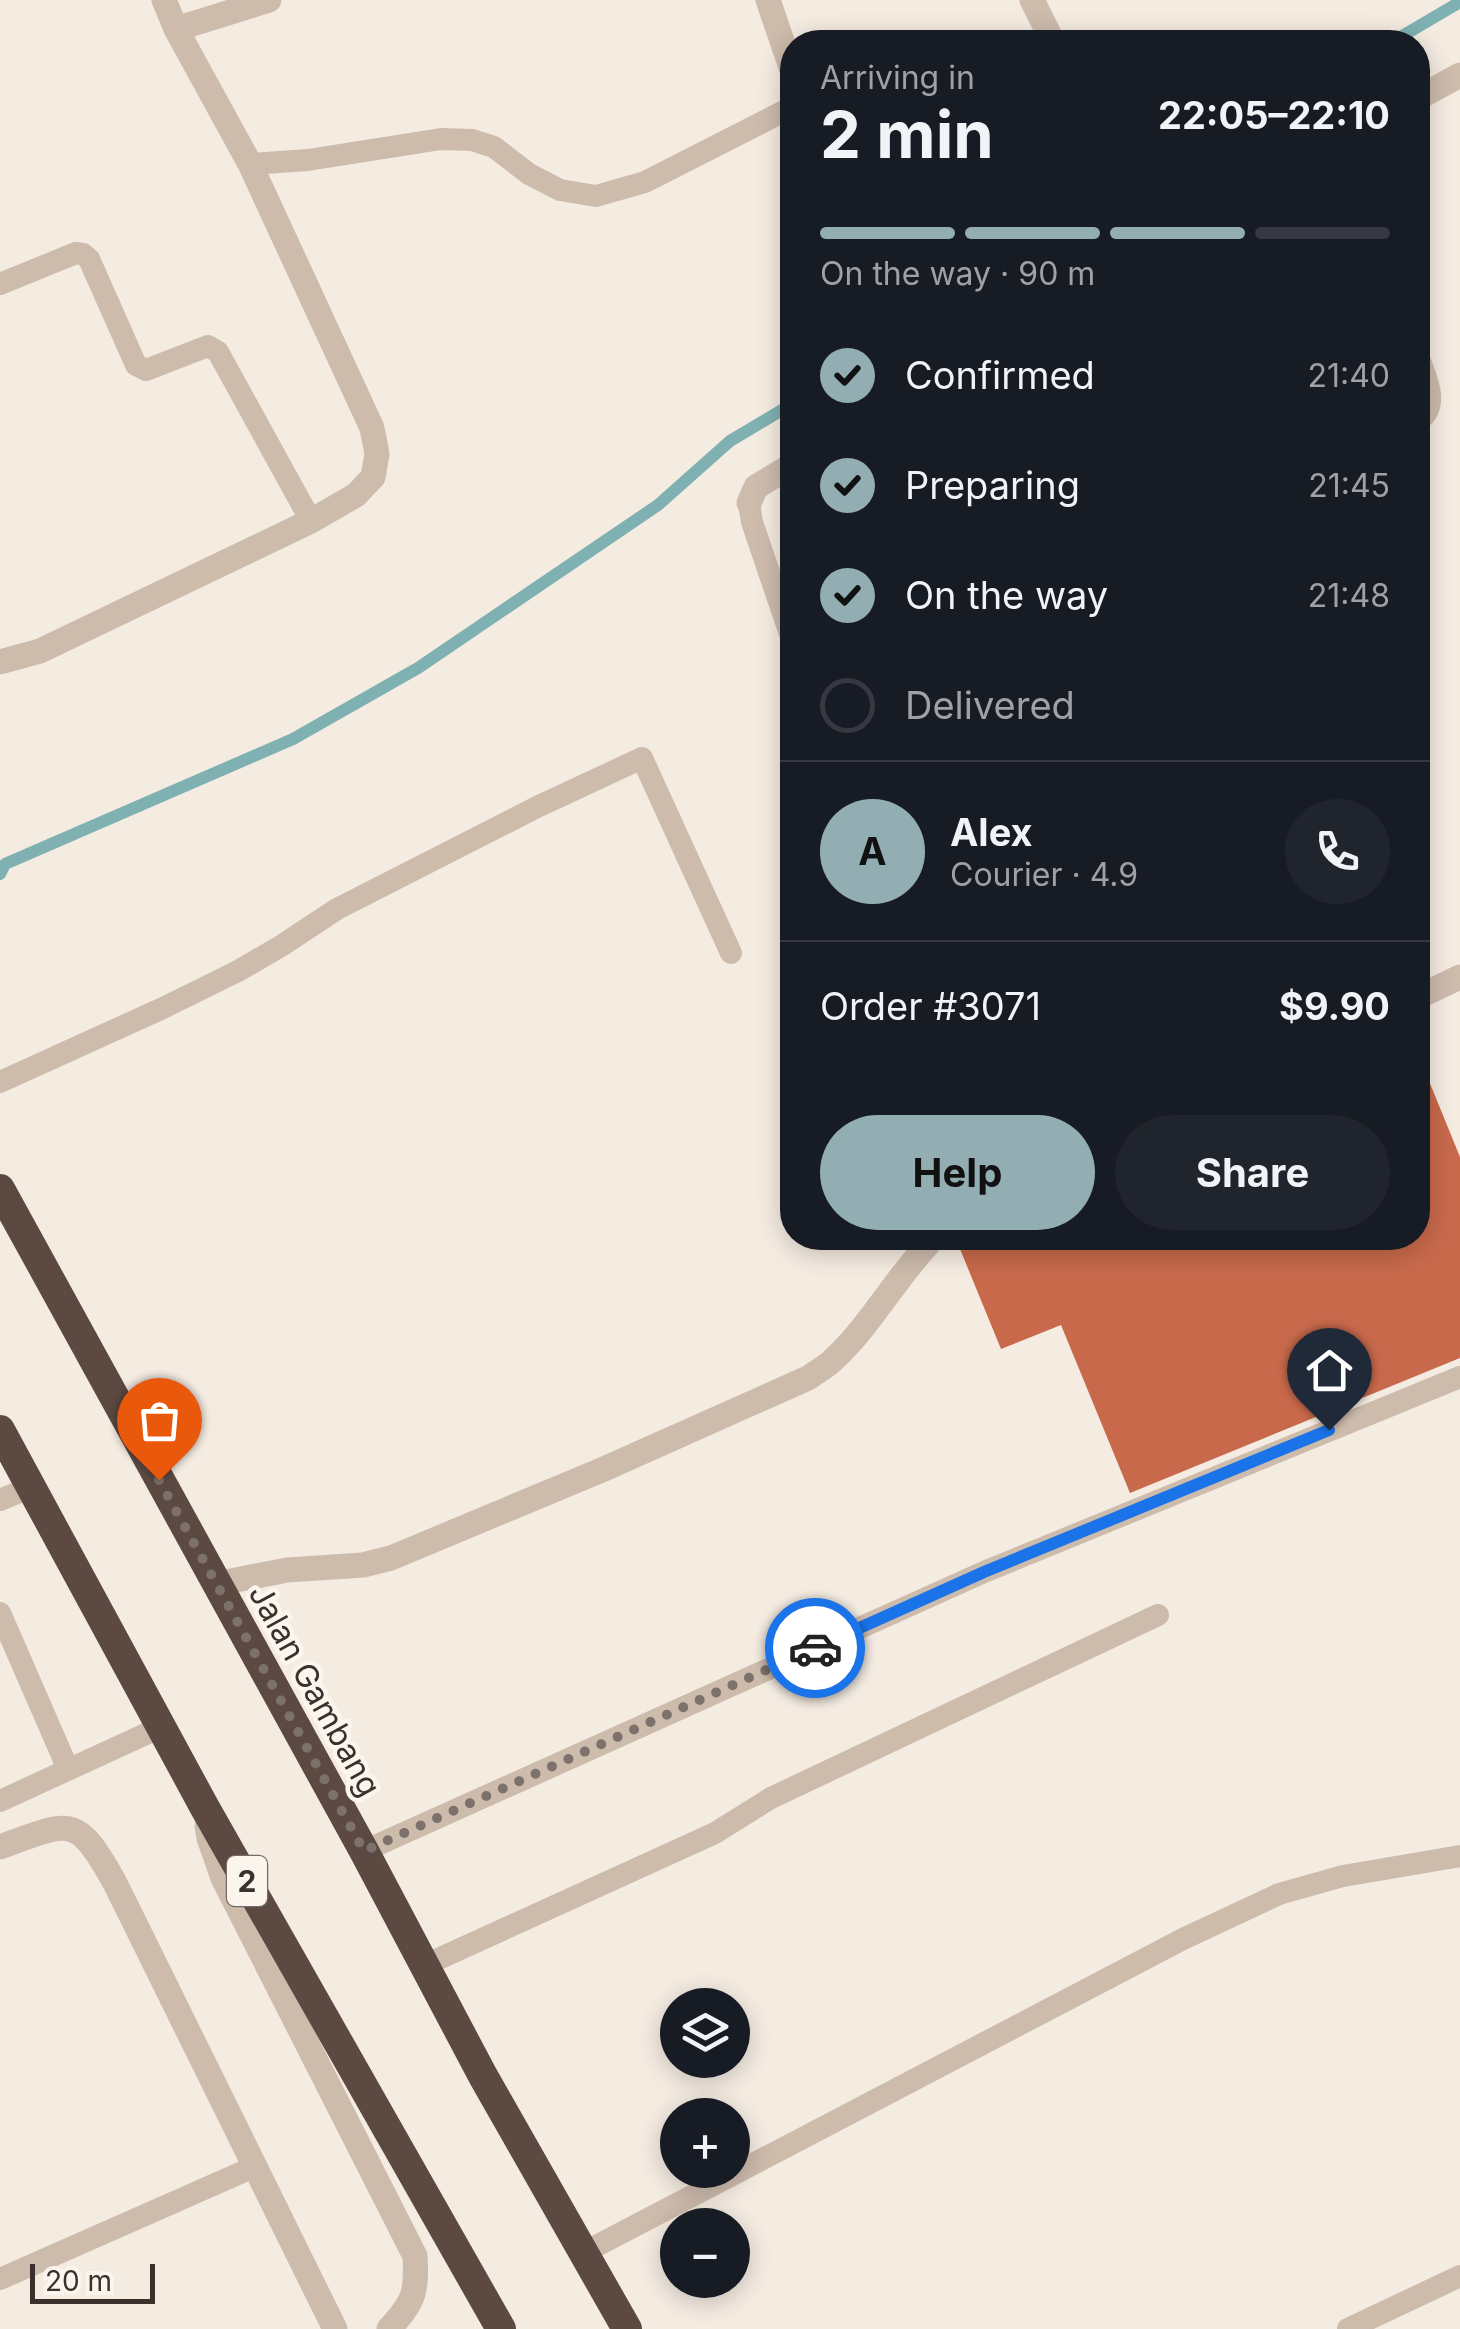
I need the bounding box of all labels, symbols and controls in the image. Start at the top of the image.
text: Arriving in [820,58,975,97]
text: 22:05–22:10 [1158,92,1390,138]
text: 2 min [820,95,994,174]
text: On the way · 90 m [820,254,1095,293]
icon: check [820,348,875,403]
text: Confirmed [905,352,1095,398]
text: 21:40 [1307,356,1390,395]
icon: check [820,458,875,513]
text: Preparing [905,462,1080,508]
text: 21:45 [1308,466,1390,505]
icon: check [820,568,875,623]
text: On the way [905,572,1108,618]
text: 21:48 [1308,576,1390,615]
text: Delivered [905,682,1075,728]
button: phone [1285,799,1390,904]
text: Alex [950,809,1033,855]
text: A [858,828,887,874]
text: Courier · 4.9 [950,855,1138,894]
text: Order #3071 [820,983,1041,1029]
text: $9.90 [1279,983,1390,1029]
button: Help [820,1115,1095,1230]
button: Share [1115,1115,1390,1230]
pin [1287,1328,1372,1431]
icon: home [1302,1343,1357,1398]
pin [117,1378,202,1481]
icon: bag [132,1393,187,1448]
street label: Jalan Gambang [241,1577,389,1803]
courier [765,1598,865,1698]
icon: car [788,1621,843,1676]
road number: 2 [227,1856,267,1906]
map controls [660,1988,750,2298]
button: layers [660,1988,750,2078]
button: + [660,2098,750,2188]
button: − [660,2208,750,2298]
scale bar [30,2259,155,2304]
text: 20 m [45,2264,112,2298]

